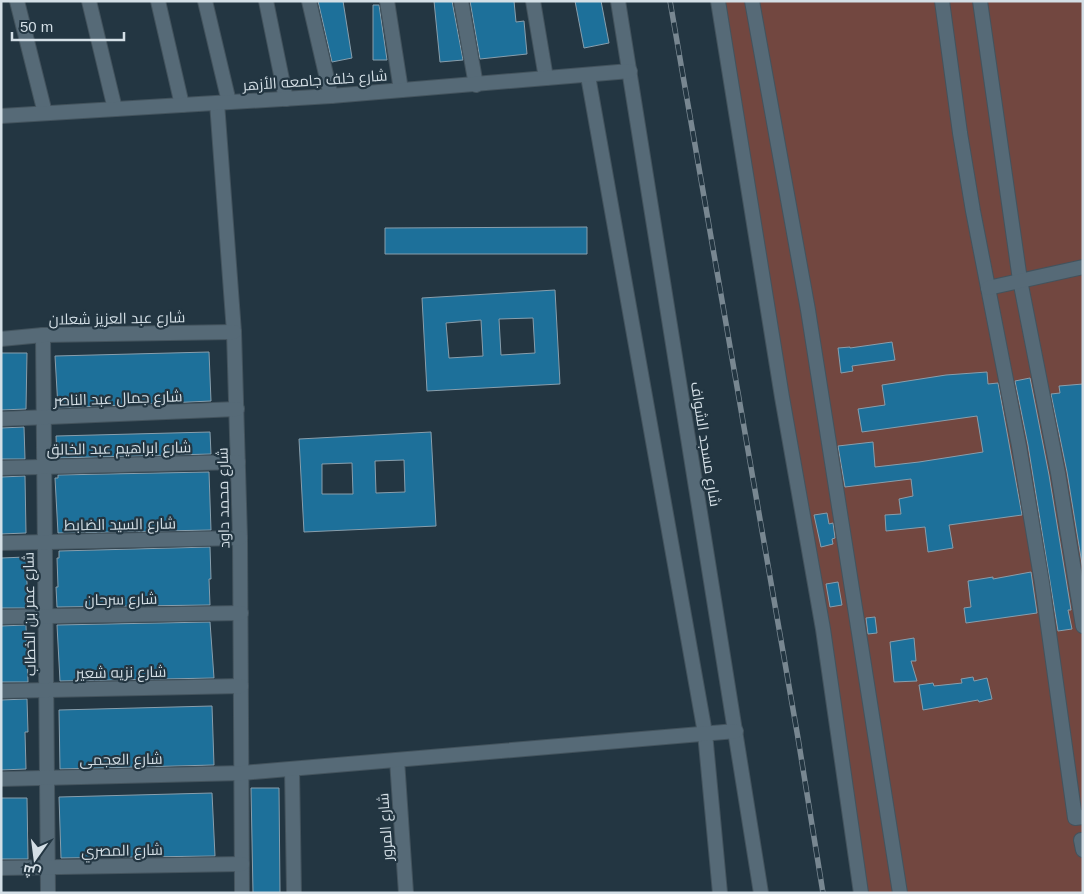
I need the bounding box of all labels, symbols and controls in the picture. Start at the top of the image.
scale bar [12,10,125,42]
text: 50 m [20,18,53,35]
street label: شارع خلف جامعه الأزهر [241,66,388,97]
street label: شارع عبد العزيز شعلان [48,308,186,331]
street label: شارع مسجد الشواف [685,380,724,508]
street label: شارع جمال عبد الناصر [52,387,183,412]
street label: شارع ابراهيم عبد الخالق [46,438,192,461]
street label: شارع محمد داود [214,447,235,549]
street label: شارع السيد الضابط [64,515,176,536]
street label: شارع عمر بن الخطاب [19,552,42,676]
street label: شارع سرحان [85,590,158,611]
street label: شارع نزيه شعير [75,663,167,684]
street label: شارع العجمى [79,750,163,771]
street label: شارع المرور [374,792,399,863]
north arrow [10,834,60,884]
street label: شارع المصري [81,841,163,863]
text: ش [21,861,43,882]

